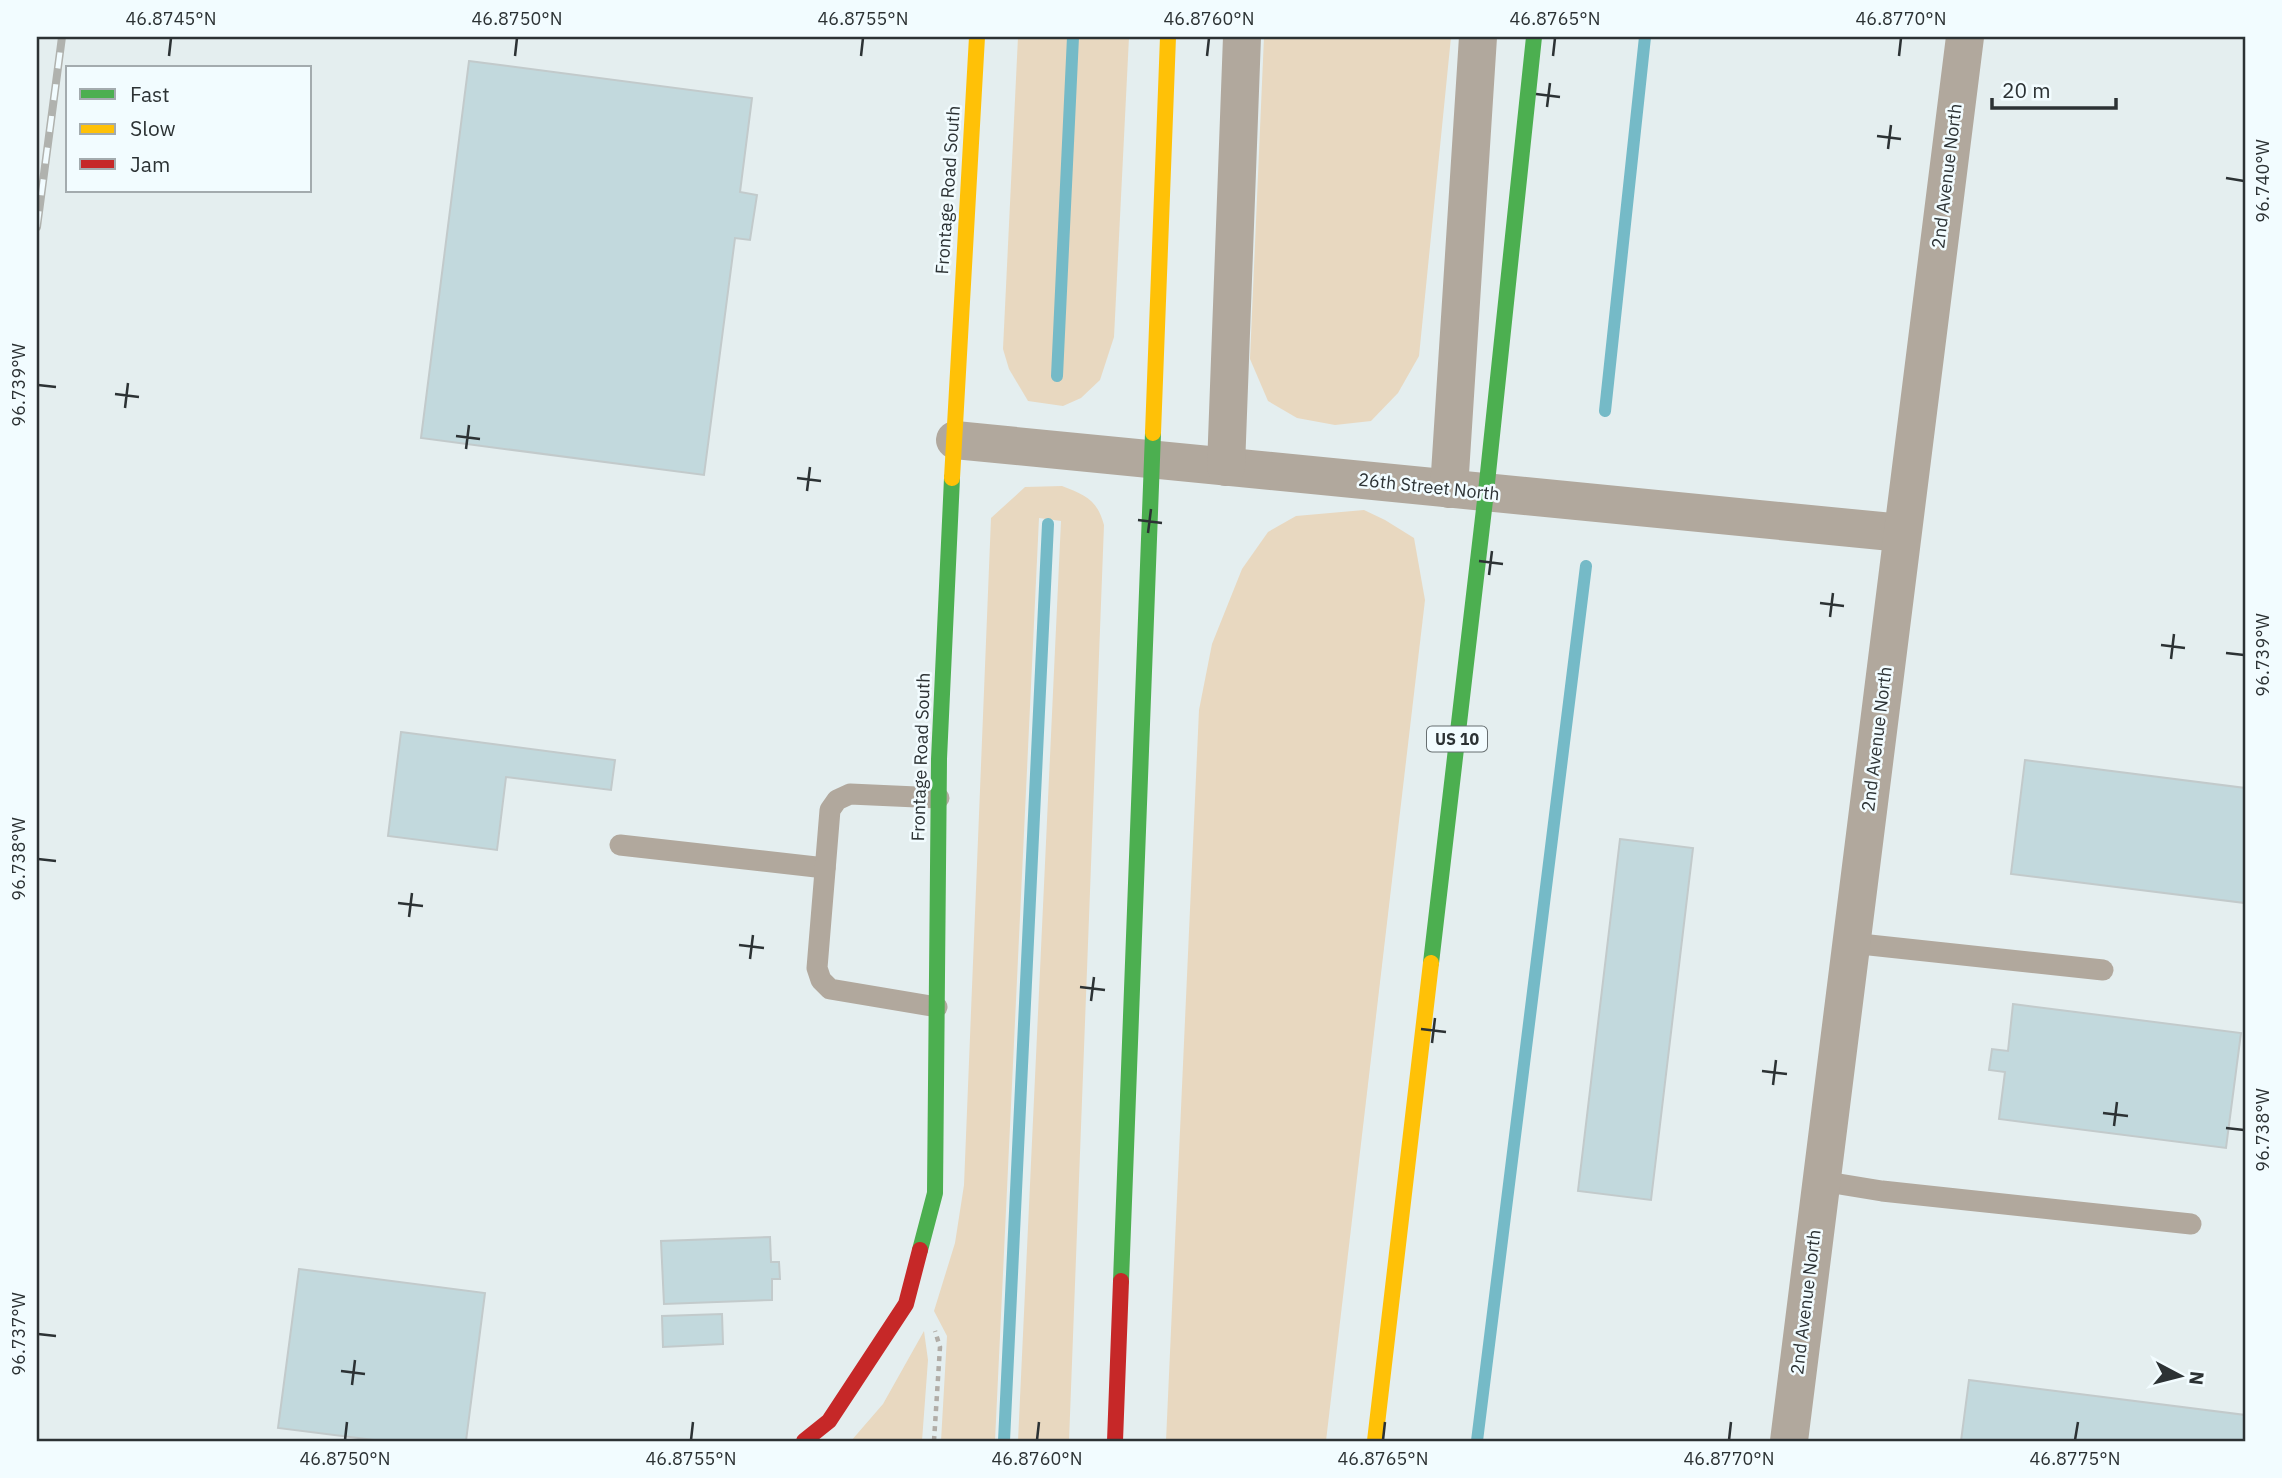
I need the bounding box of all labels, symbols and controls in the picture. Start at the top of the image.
text: 46.8745°N [126,7,216,30]
text: 46.8750°N [472,7,562,30]
text: 46.8755°N [818,7,908,30]
text: 46.8760°N [1164,7,1254,30]
text: 46.8765°N [1510,7,1600,30]
text: 46.8770°N [1856,7,1946,30]
legend [66,66,312,192]
scale bar [1992,66,2116,110]
text: 20 m [2002,76,2051,104]
text: Fast [130,80,170,108]
street label: 2nd Avenue North [1926,102,1967,250]
street label: Frontage Road South [930,105,965,275]
text: Slow [130,114,176,142]
text: 96.740°W [2251,139,2274,223]
text: Jam [130,150,170,178]
text: 96.739°W [7,343,30,427]
street label: 26th Street North [1357,468,1501,505]
text: 96.739°W [2251,613,2274,697]
street label: 2nd Avenue North [1856,665,1897,813]
street label: Frontage Road South [906,672,935,842]
road number: US 10 [1427,726,1487,752]
text: 96.738°W [7,817,30,901]
text: 96.738°W [2251,1088,2274,1172]
street label: 2nd Avenue North [1785,1228,1826,1376]
text: 96.737°W [7,1292,30,1376]
north arrow [2146,1342,2216,1412]
text: N [2184,1370,2210,1386]
text: 46.8750°N [300,1447,390,1470]
text: 46.8755°N [646,1447,736,1470]
text: 46.8760°N [992,1447,1082,1470]
text: 46.8765°N [1338,1447,1428,1470]
text: 46.8770°N [1684,1447,1774,1470]
text: 46.8775°N [2030,1447,2120,1470]

